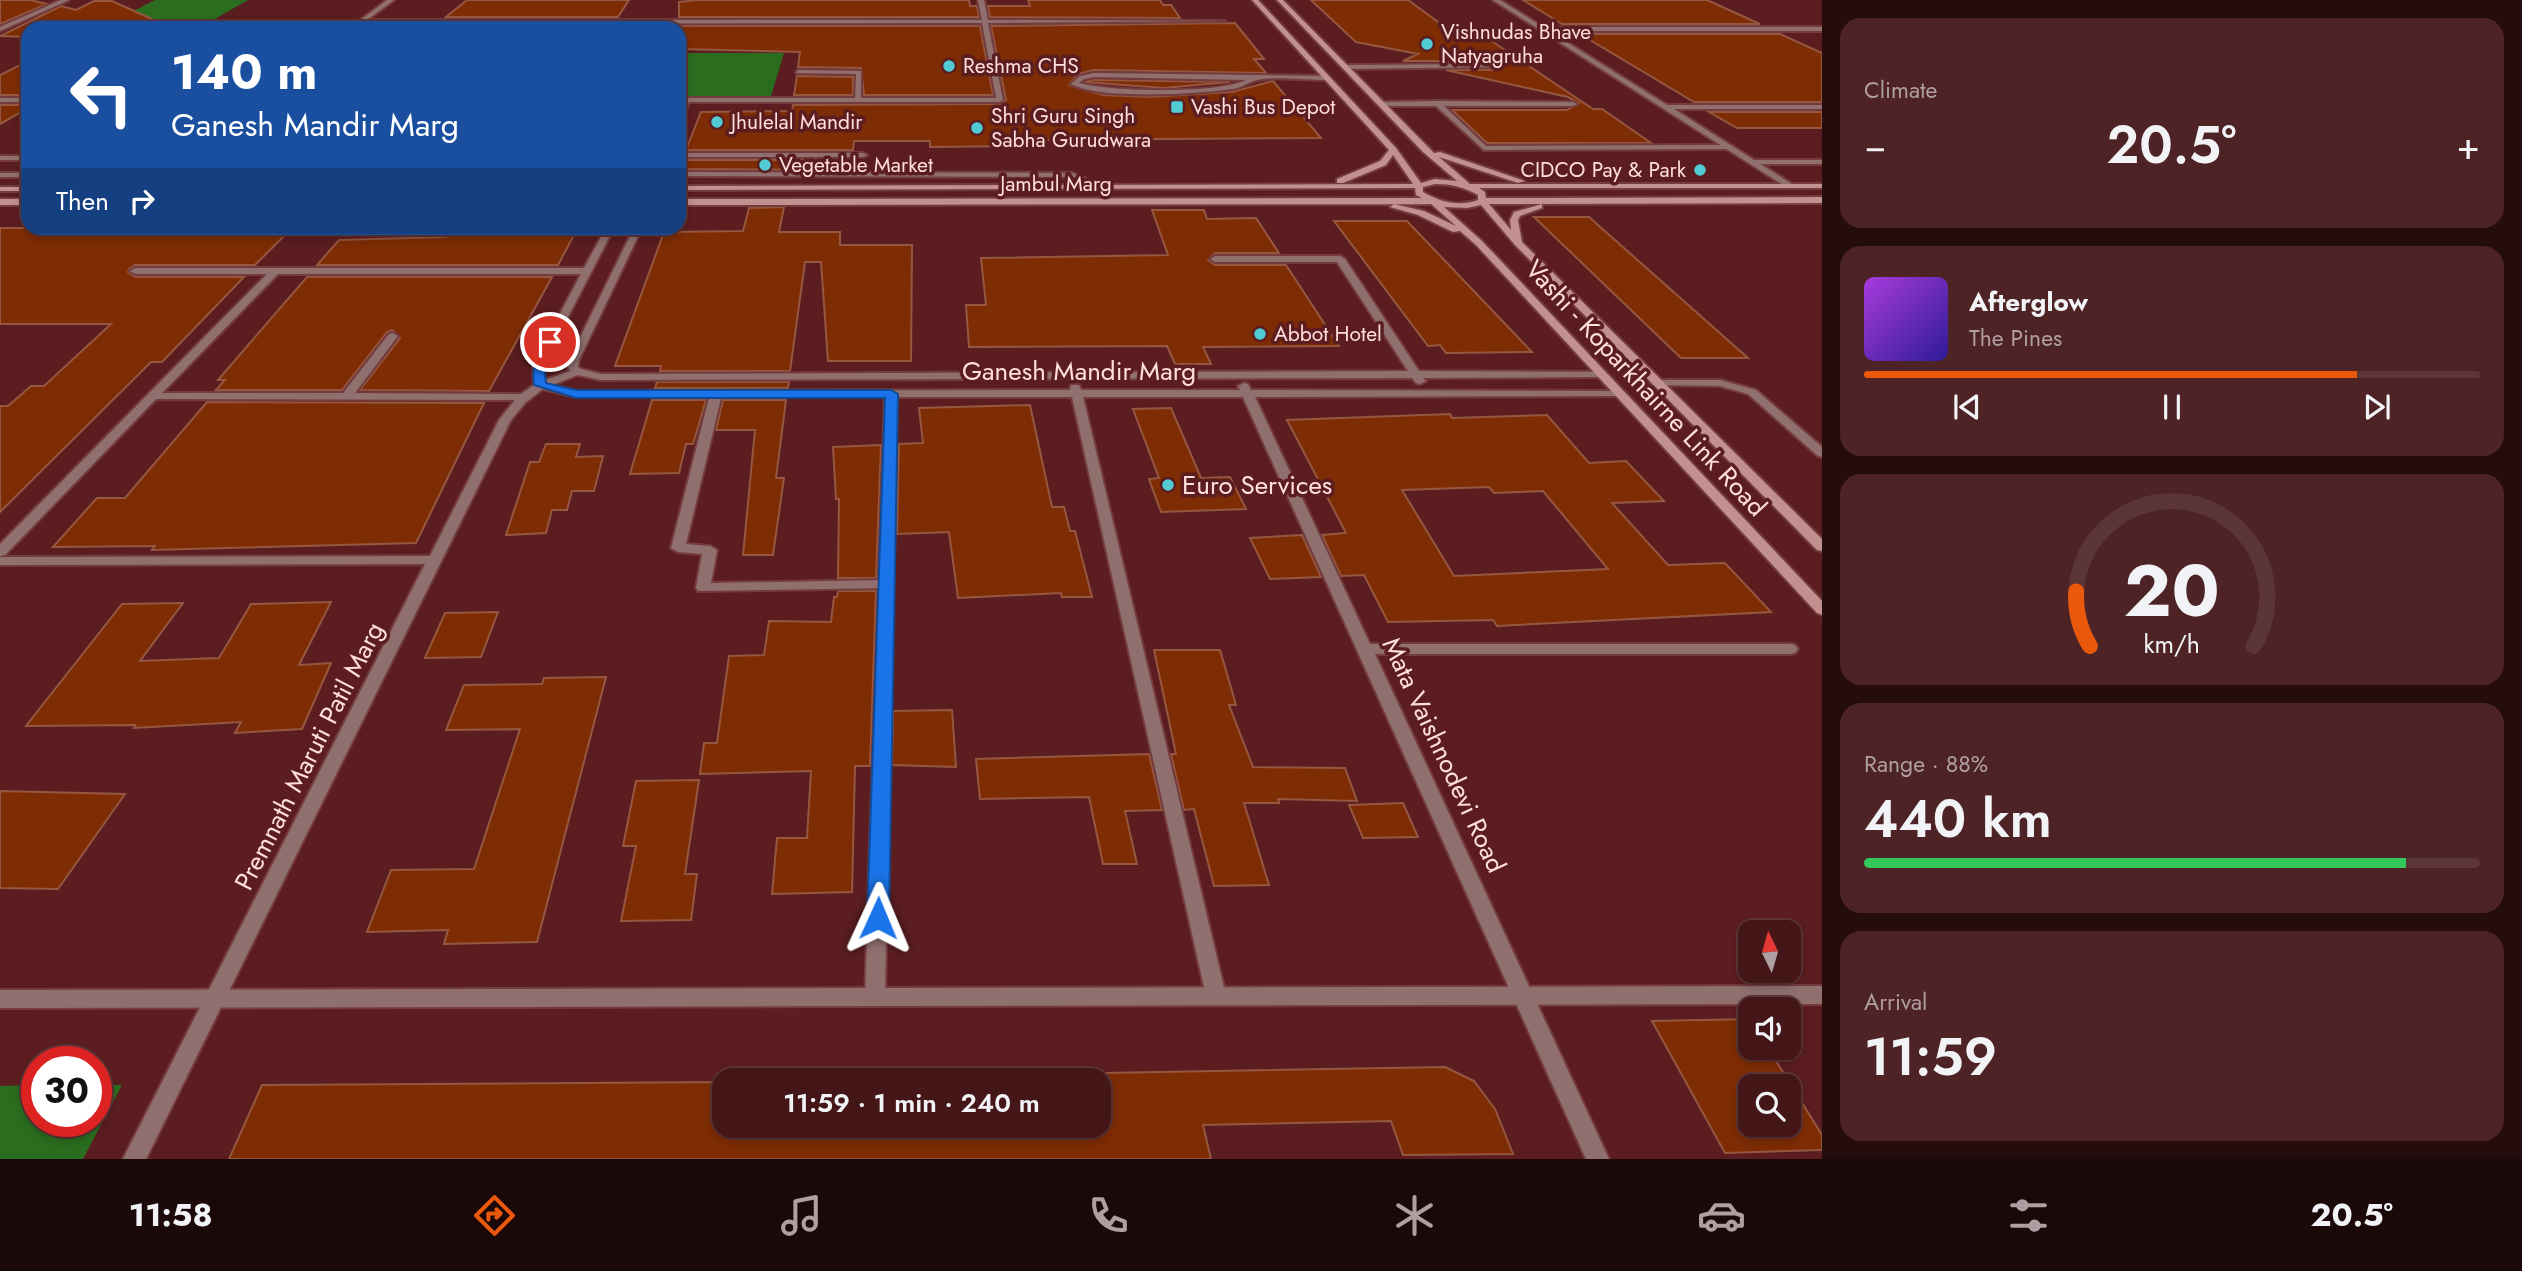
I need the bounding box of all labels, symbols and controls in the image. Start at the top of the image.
place label: Vishnudas Bhave Natyagruha [1441,17,1591,71]
marker: Vishnudas Bhave Natyagruha [1419,36,1435,52]
text: 140 m [171,37,317,107]
icon: left [56,49,147,140]
place label: Reshma CHS [963,51,1079,81]
marker: Reshma CHS [941,58,957,74]
text: Climate [1864,73,1937,107]
place label: Vashi Bus Depot [1191,92,1335,122]
marker: Vashi Bus Depot [1169,99,1185,115]
place label: Shri Guru Singh Sabha Gurudwara [991,101,1151,155]
text: Ganesh Mandir Marg [171,102,459,148]
place label: Jhulelal Mandir [728,107,863,137]
text: 20.5° [2107,107,2236,183]
marker: Jhulelal Mandir [709,114,725,130]
text: − [1864,118,1886,173]
text: + [2457,118,2480,173]
marker: Shri Guru Singh Sabha Gurudwara [969,120,985,136]
place label: Vegetable Market [779,150,933,180]
place label: CIDCO Pay & Park [1521,155,1687,185]
marker: Vegetable Market [757,157,773,173]
marker: CIDCO Pay & Park [1692,162,1708,178]
street label: Jambul Marg [997,169,1112,199]
text: Then [56,182,109,220]
icon: right [123,182,161,220]
street label: Vashi - Koparkhairne Link Road [1517,251,1775,525]
text: Afterglow [1969,283,2088,321]
pin [520,312,580,372]
place label: Abbot Hotel [1274,319,1382,349]
text: The Pines [1969,321,2062,355]
icon: arrive [531,323,569,361]
marker: Abbot Hotel [1252,326,1268,342]
street label: Ganesh Mandir Marg [962,352,1196,390]
icon: previous [1948,388,1986,426]
icon: pause [2153,388,2191,426]
icon: next [2358,388,2396,426]
place label: Euro Services [1182,466,1332,504]
marker: Euro Services [1160,477,1176,493]
text: 20 [2124,538,2220,643]
street label: Premnath Maruti Patil Marg [225,615,393,897]
text: km/h [2144,625,2200,661]
street label: Mata Vaishnodevi Road [1373,631,1515,879]
text: Range · 88% [1864,747,1988,781]
text: 440 km [1864,781,2052,857]
position arrow [841,881,915,955]
north arrow [1738,920,1801,984]
map controls [1738,920,1801,1137]
text: Arrival [1864,985,1927,1019]
button: sound [1738,997,1801,1060]
text: 11:59 [1864,1019,1997,1095]
speed limit sign: 30 [21,1046,112,1137]
button: search [1738,1074,1801,1137]
text: 11:59 · 1 min · 240 m [783,1084,1040,1122]
icon: directions [470,1191,519,1240]
icon: music [777,1191,826,1240]
icon: phone [1084,1191,1133,1240]
icon: climate [1390,1191,1439,1240]
icon: car [1697,1191,1746,1240]
icon: filters [2004,1191,2053,1240]
text: 11:58 [129,1192,212,1238]
text: 20.5° [2310,1192,2393,1238]

